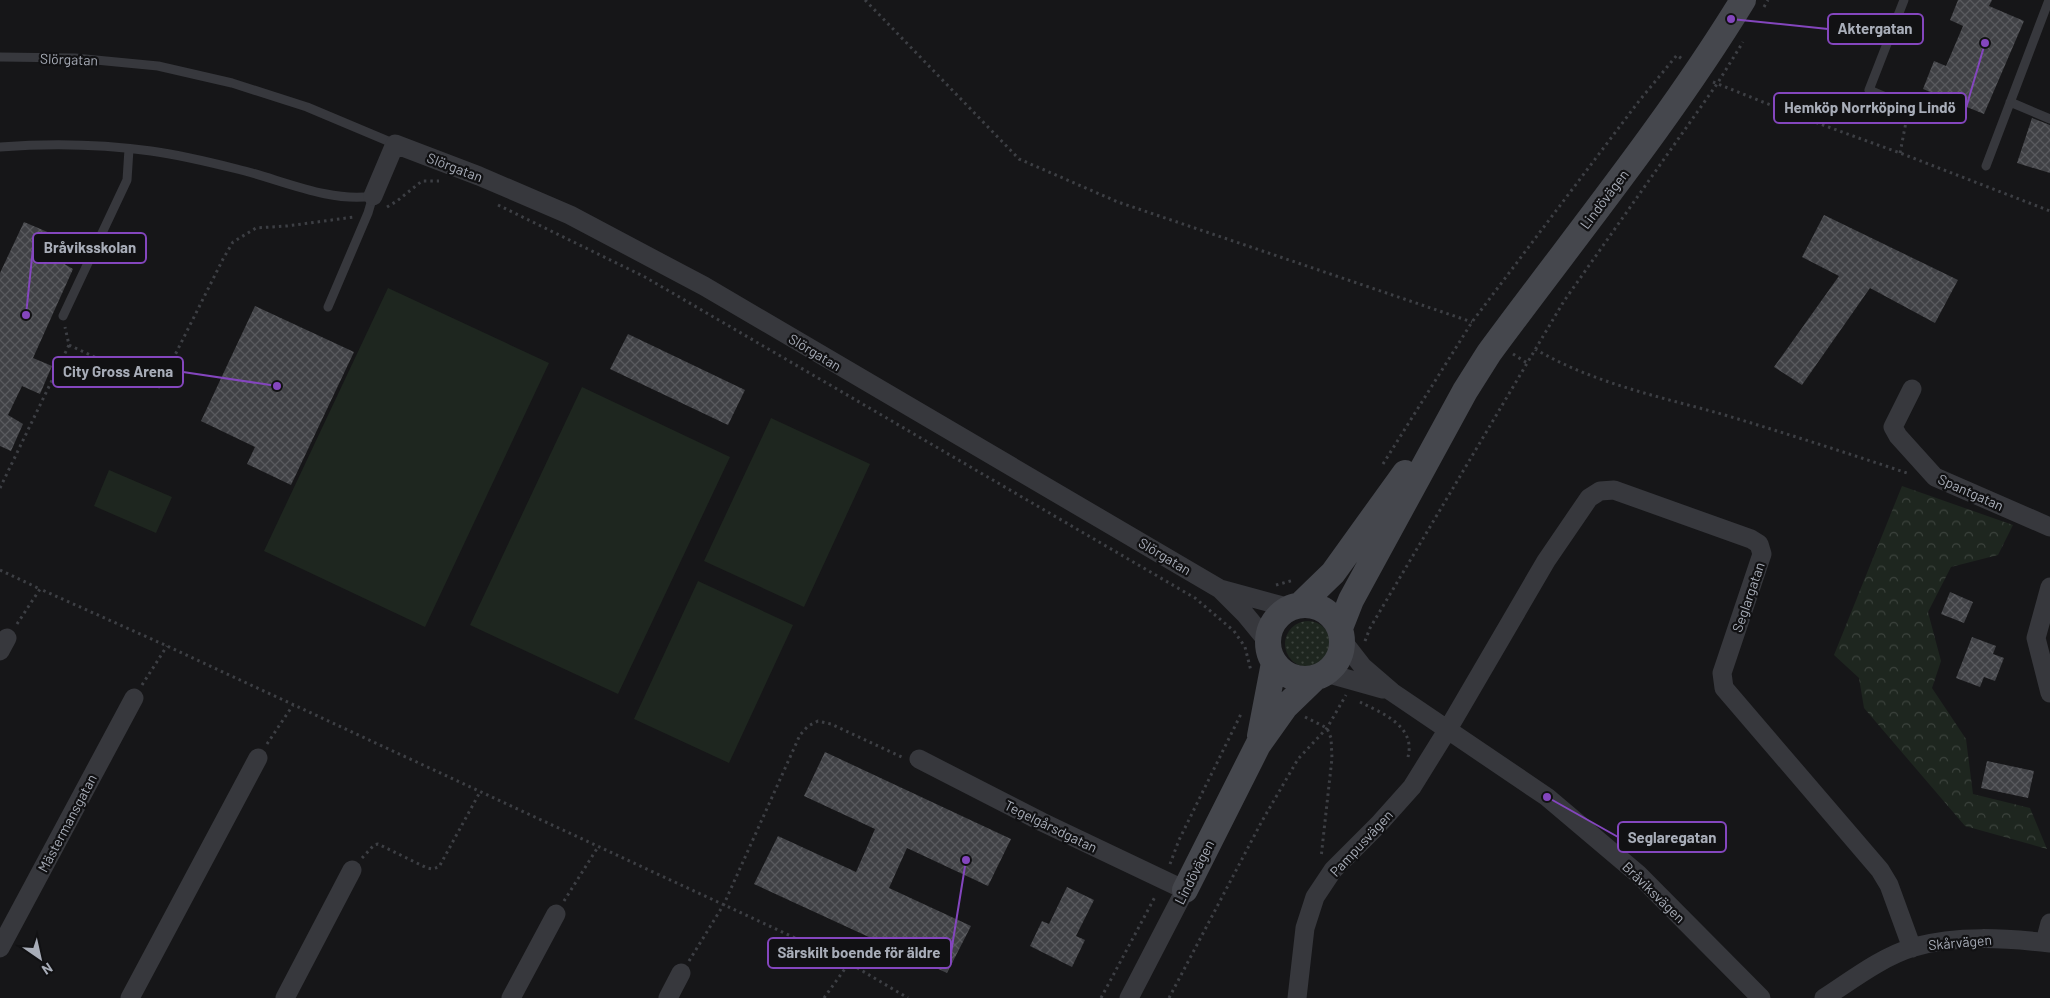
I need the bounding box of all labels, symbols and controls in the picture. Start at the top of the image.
callout: Aktergatan [1828,14,1923,44]
text: Aktergatan [1837,19,1913,37]
street label: Slörgatan [40,49,98,69]
callout: Hemköp Norrköping Lindö [1774,93,1966,123]
text: Hemköp Norrköping Lindö [1784,98,1956,116]
street label: Slörgatan [425,149,485,185]
street label: Lindövägen [1576,166,1632,232]
callout: Bråviksskolan [33,233,146,263]
text: Bråviksskolan [44,238,136,256]
street label: Slörgatan [786,330,844,374]
callout: City Gross Arena [53,357,183,387]
text: City Gross Arena [63,362,173,380]
street label: Spantgatan [1936,470,2006,514]
street label: Slörgatan [1136,534,1194,578]
street label: Seglargatan [1728,560,1768,634]
street label: Mästermansgatan [34,771,100,875]
street label: Tegelgårsdgatan [1002,796,1100,856]
street label: Pampusvägen [1326,806,1396,880]
callout: Seglaregatan [1618,822,1726,852]
text: Seglaregatan [1628,828,1716,846]
street label: Lindövägen [1171,837,1217,907]
street label: Bråviksvägen [1619,858,1689,926]
street label: Skårvägen [1927,931,1993,953]
north arrow [15,933,65,983]
callout: Särskilt boende för äldre [768,938,951,968]
text: Särskilt boende för äldre [777,943,941,961]
text: N [39,960,56,979]

